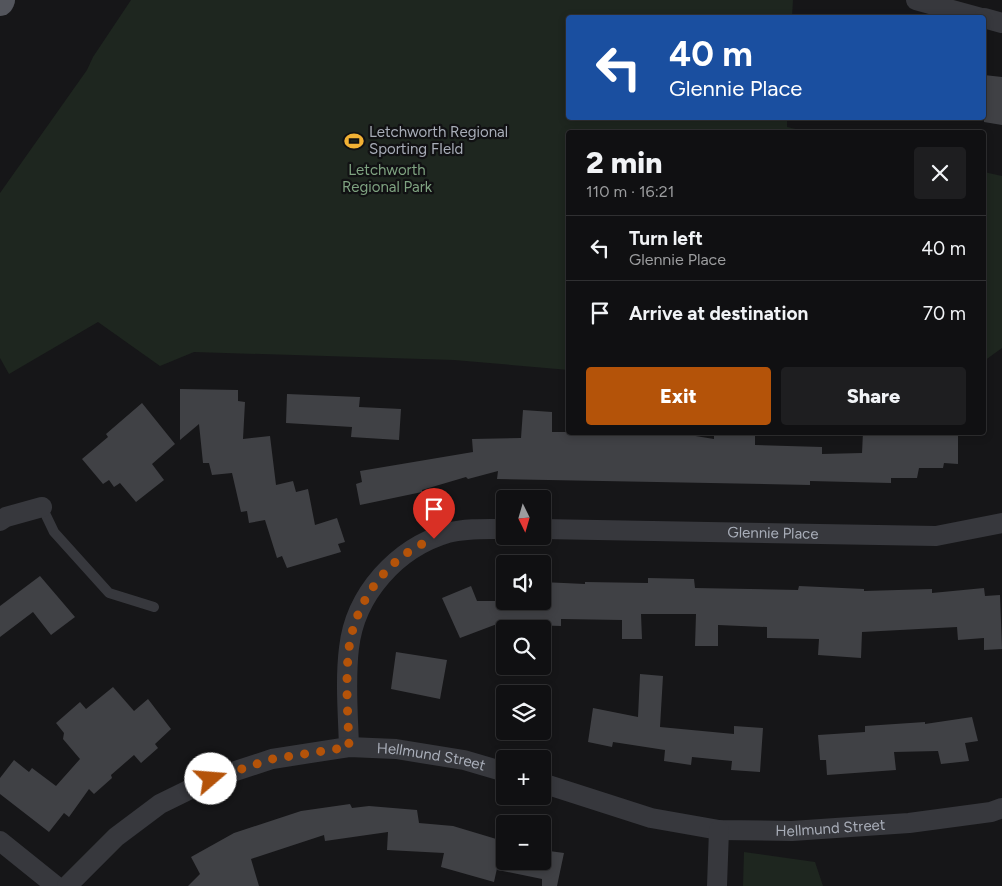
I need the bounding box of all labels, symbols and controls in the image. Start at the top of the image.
text: 40 m [669,33,753,75]
icon: left [586,35,651,100]
text: Glennie Place [669,75,802,102]
place label: Letchworth Regional Sporting FIeld [369,123,508,158]
sports icon: Letchworth Regional Sporting FIeld [343,130,365,152]
text: 2 min [586,144,663,181]
button: close [914,147,966,199]
park label: Letchworth Regional Park [342,161,433,196]
text: 110 m · 16:21 [586,182,674,201]
text: Turn left [629,227,703,250]
icon: left [586,234,614,262]
text: 40 m [921,237,966,260]
text: Glennie Place [629,250,726,269]
icon: arrive [586,299,614,327]
text: Arrive at destination [629,302,808,325]
text: 70 m [923,302,966,325]
button: Exit [586,367,771,425]
button: Share [781,367,966,425]
pin [413,488,455,539]
north arrow [496,490,551,545]
map controls [496,490,551,870]
icon: arrive [420,495,448,523]
street label: Glennie Place [727,523,819,543]
button: sound [496,555,551,610]
button: search [496,620,551,675]
button: layers [496,685,551,740]
street label: Hellmund Street [376,739,488,775]
button: + [496,750,551,805]
position arrow [184,752,236,804]
button: − [496,815,551,870]
street label: Hellmund Street [775,816,886,840]

